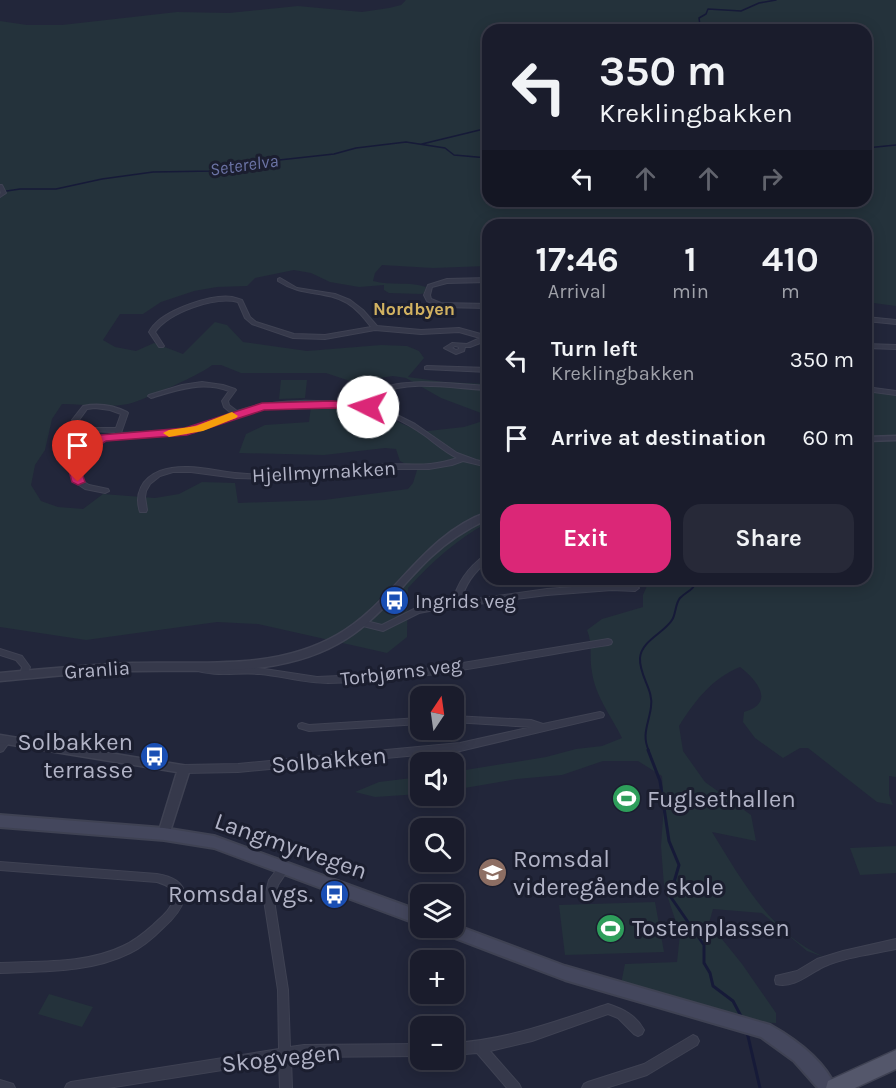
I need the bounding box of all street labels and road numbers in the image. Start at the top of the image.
street label: Hjellmyrnakken [251,457,397,487]
street label: Torbjørns veg [339,653,463,691]
street label: Granlia [63,656,131,684]
street label: Solbakken [270,741,388,779]
street label: Langmyrvegen [211,807,371,885]
street label: Skogvegen [220,1038,342,1078]

